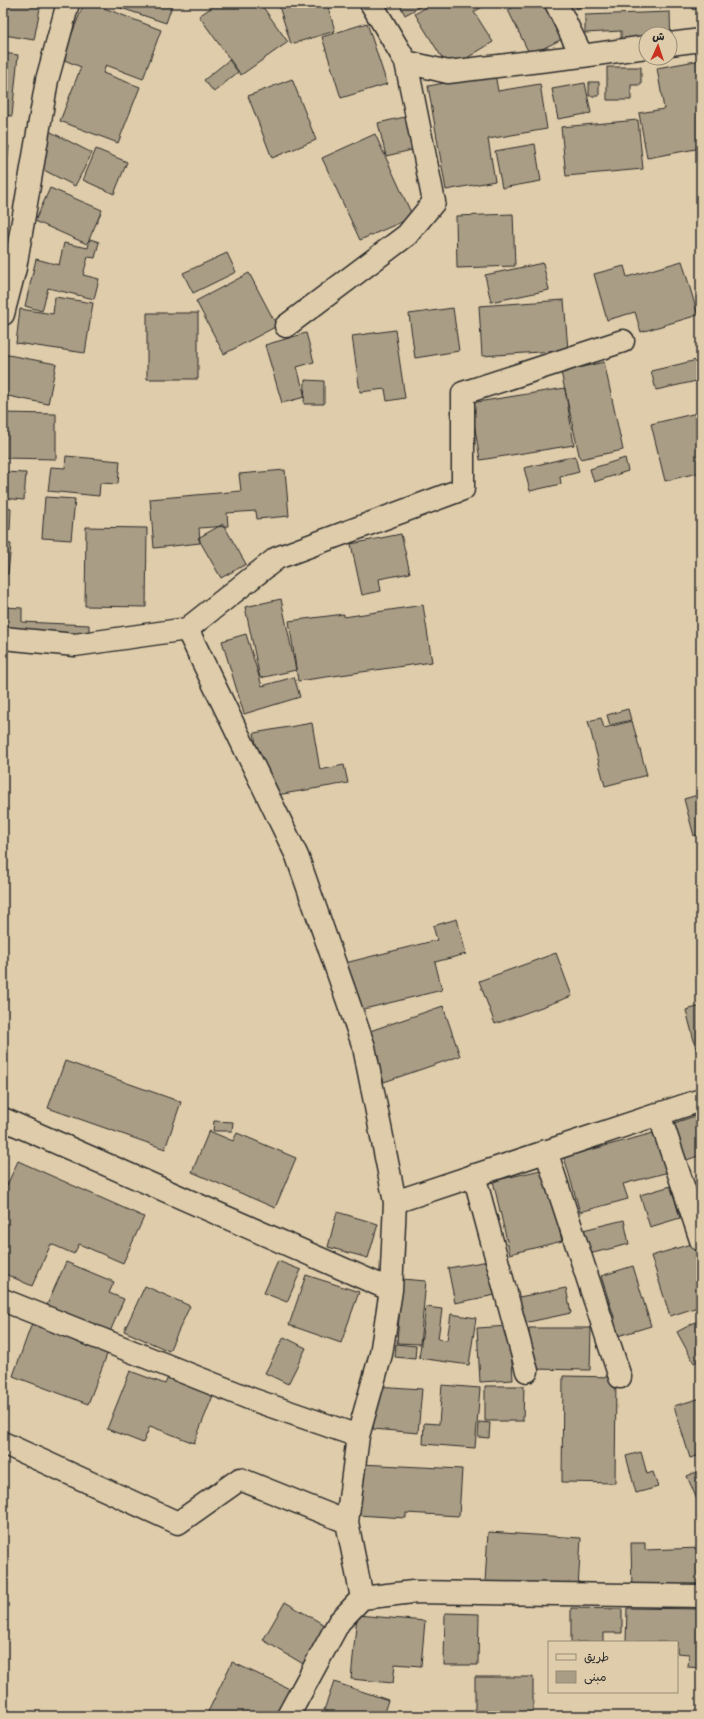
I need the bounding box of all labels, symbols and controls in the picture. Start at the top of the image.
north arrow [638,26,678,66]
text: ش [652,27,665,44]
legend [548,1641,678,1693]
text: طريق [584,1647,609,1665]
text: مبنى [584,1667,607,1685]

